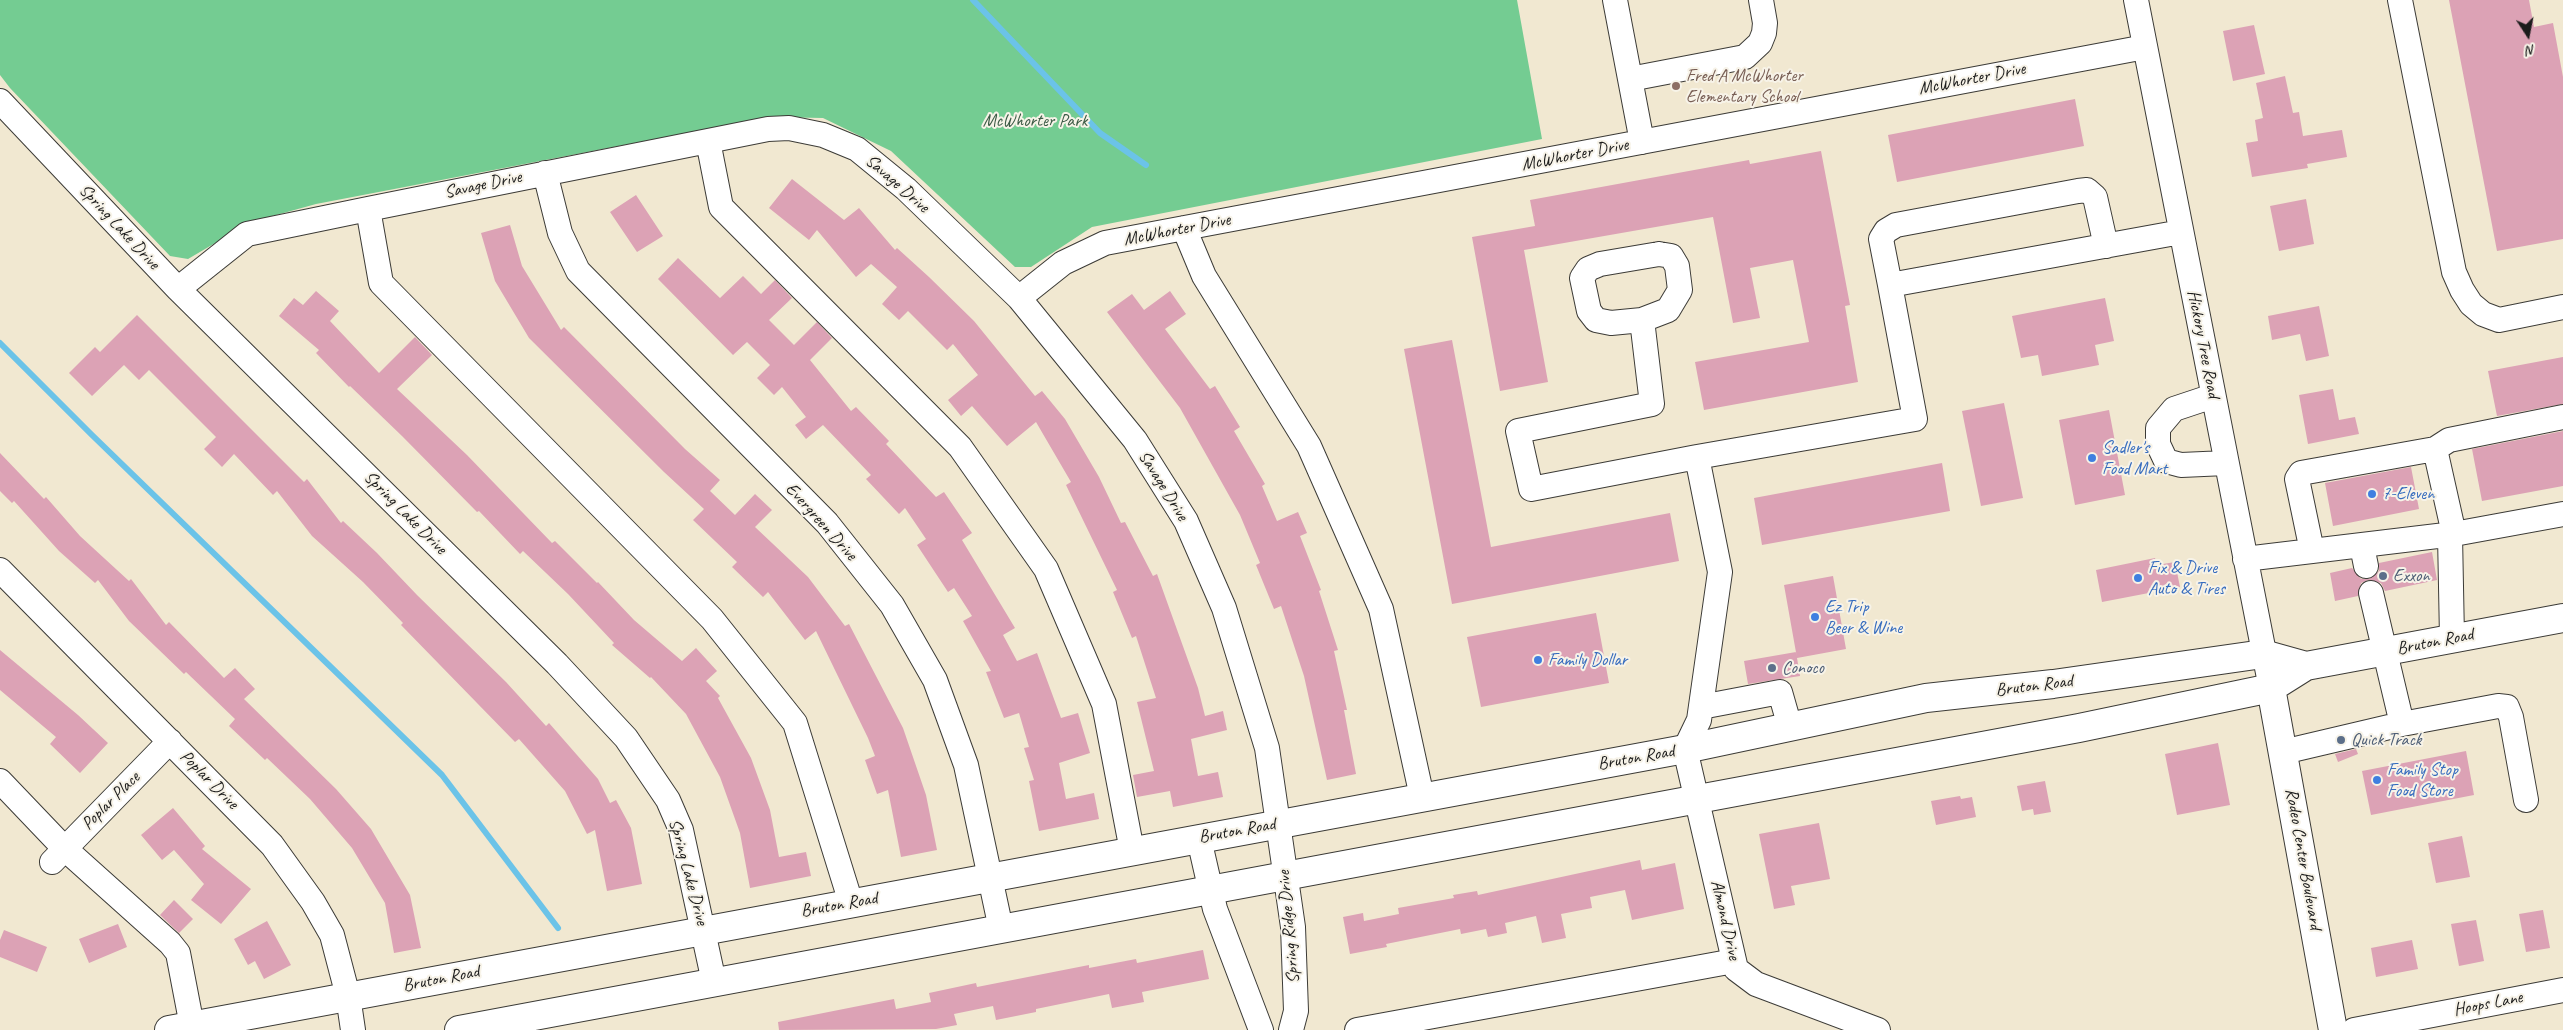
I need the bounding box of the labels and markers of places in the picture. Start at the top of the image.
place label: Fred A McWhorter Elementary School [1686,65,1803,108]
marker: Fred A McWhorter Elementary School [1670,80,1682,92]
place label: Sadler's Food Mart [2102,437,2167,479]
marker: Sadler's Food Mart [2086,452,2098,464]
place label: 7-Eleven [2382,483,2434,505]
marker: 7-Eleven [2366,488,2378,500]
place label: Fix & Drive Auto & Tires [2148,557,2225,600]
place label: Exxon [2393,565,2430,587]
marker: Exxon [2377,570,2389,582]
marker: Fix & Drive Auto & Tires [2132,572,2144,584]
place label: Ez Trip Beer & Wine [1825,596,1902,638]
marker: Ez Trip Beer & Wine [1809,611,1821,623]
place label: Family Dollar [1548,649,1627,671]
marker: Family Dollar [1532,654,1544,666]
place label: Conoco [1782,657,1824,679]
marker: Conoco [1766,662,1778,674]
place label: Quick Track [2351,729,2421,751]
marker: Quick Track [2335,734,2347,746]
place label: Family Stop Food Store [2387,759,2458,802]
marker: Family Stop Food Store [2371,774,2383,786]

